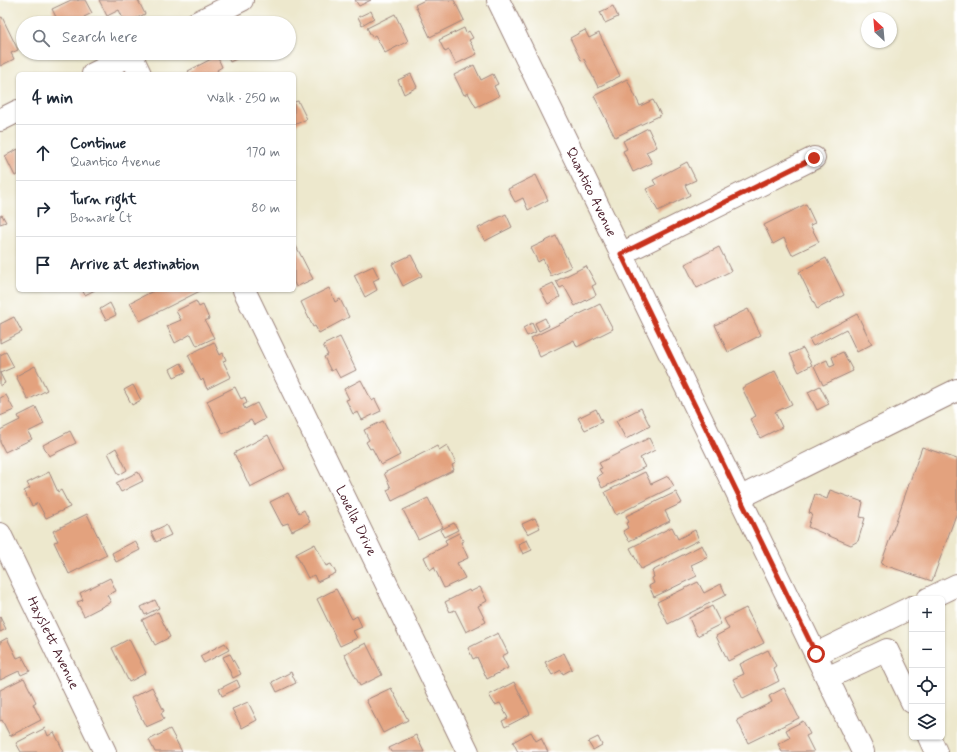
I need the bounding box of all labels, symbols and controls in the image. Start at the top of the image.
north arrow [861,12,897,48]
search box [16,16,296,60]
icon: search [30,27,52,49]
text: Search here [62,28,138,48]
text: 4 min [32,87,73,109]
text: Walk · 250 m [207,90,280,107]
text: Continue [70,134,126,154]
icon: ahead [32,142,54,164]
text: 170 m [246,144,280,161]
street label: Quantico Avenue [562,144,620,240]
route end [805,149,823,167]
text: Quantico Avenue [70,154,161,171]
text: Turn right [70,190,137,210]
icon: right [32,198,54,220]
text: 80 m [251,200,280,217]
text: Bomark Ct [70,210,132,227]
icon: arrive [32,254,54,276]
text: Arrive at destination [70,255,199,275]
street label: Louella Drive [331,483,381,560]
street label: Hayslett Avenue [23,594,83,693]
map controls [909,596,945,740]
button: + [909,596,945,632]
button: − [909,632,945,668]
route start [807,645,825,663]
button: locate [909,668,945,704]
button: layers [909,704,945,740]

